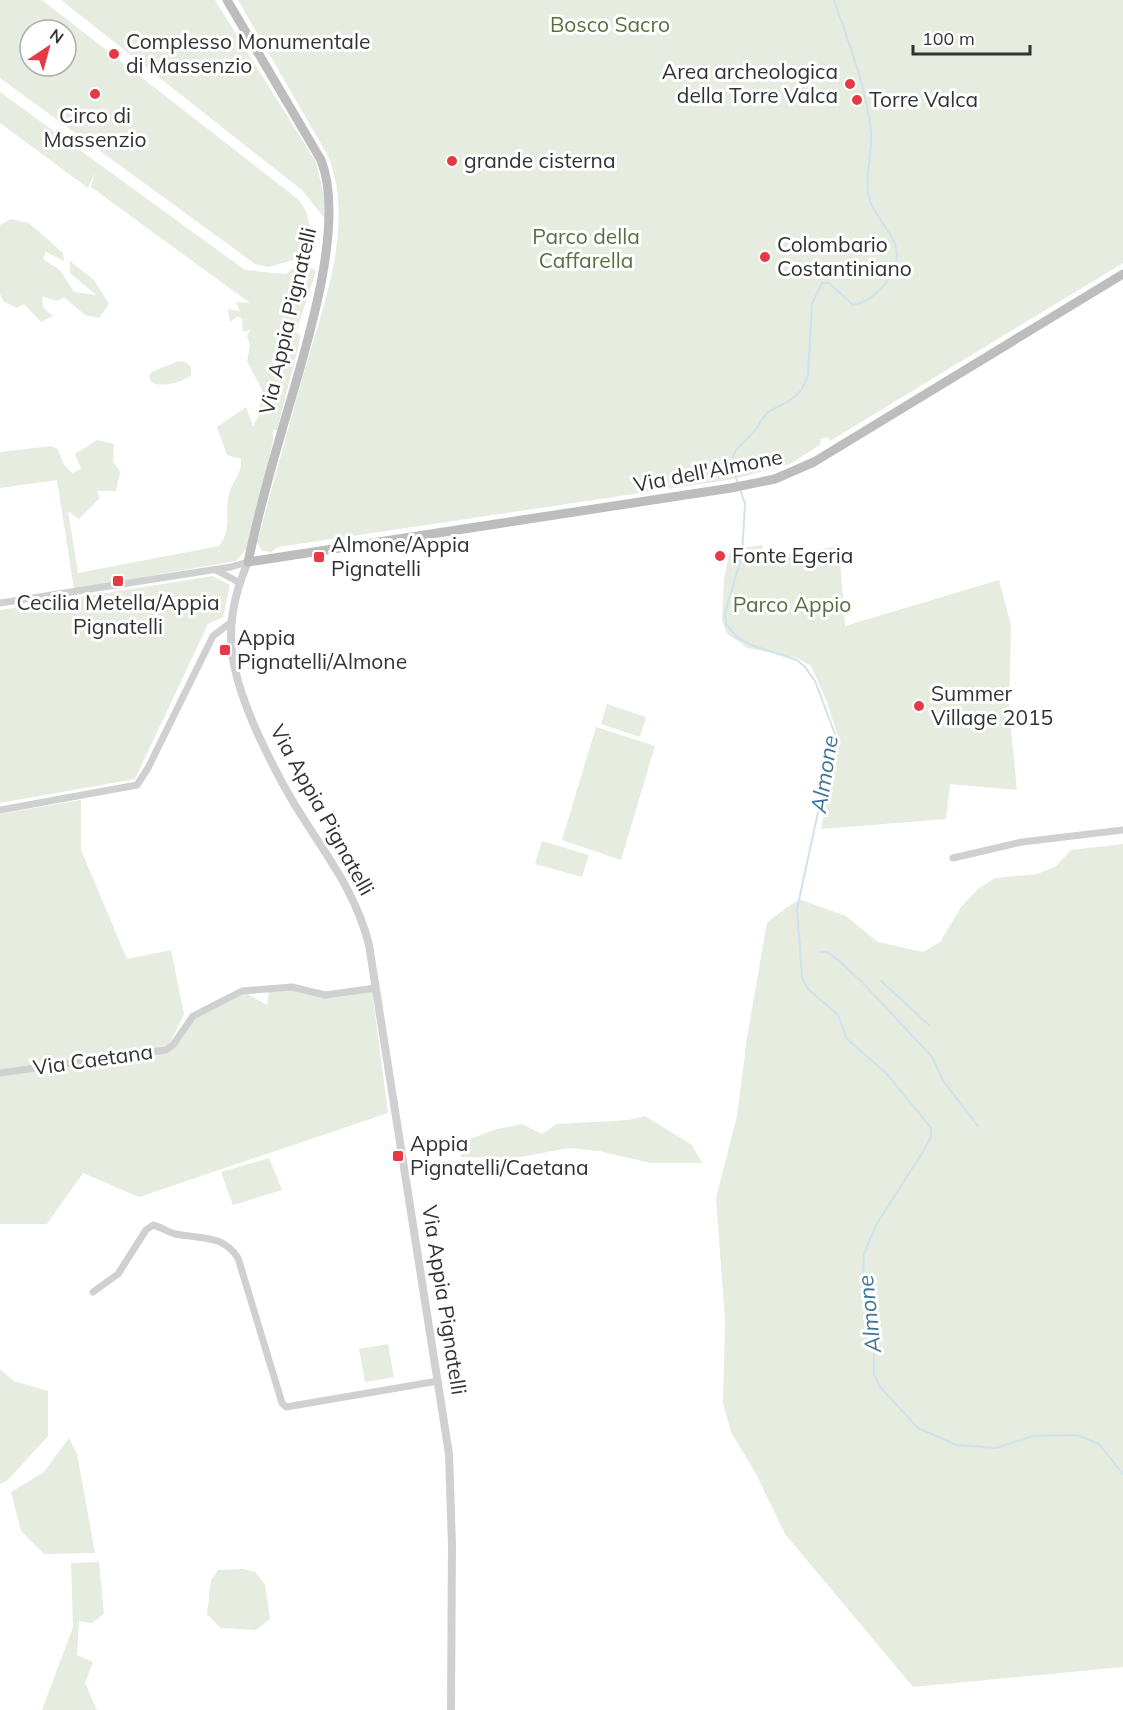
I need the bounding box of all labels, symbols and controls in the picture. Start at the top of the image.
park label: Bosco Sacro [550,11,670,37]
north arrow [18,18,78,78]
scale bar [913,18,1030,56]
text: N [46,24,68,48]
text: 100 m [922,27,975,50]
place label: Complesso Monumentale di Massenzio [126,28,370,78]
marker: Complesso Monumentale di Massenzio [107,47,121,61]
place label: Area archeologica della Torre Valca [662,58,838,108]
marker: Area archeologica della Torre Valca [843,77,857,91]
place label: Torre Valca [869,86,978,112]
marker: Circo di Massenzio [88,87,102,101]
marker: Torre Valca [850,93,864,107]
place label: Circo di Massenzio [43,102,147,152]
place label: grande cisterna [464,147,616,173]
marker: grande cisterna [445,154,459,168]
park label: Parco della Caffarella [532,223,640,273]
street label: Via Appia Pignatelli [253,225,321,417]
place label: Colombario Costantiniano [777,231,912,281]
marker: Colombario Costantiniano [758,250,772,264]
street label: Via dell'Almone [631,443,784,497]
place label: Almone/Appia Pignatelli [331,531,469,581]
place label: Fonte Egeria [732,542,853,568]
marker: Fonte Egeria [713,549,727,563]
marker: Almone/Appia Pignatelli [312,550,326,564]
marker: Cecilia Metella/Appia Pignatelli [111,574,125,588]
place label: Cecilia Metella/Appia Pignatelli [16,589,220,639]
park label: Parco Appio [733,591,851,617]
place label: Appia Pignatelli/Almone [237,624,407,674]
marker: Appia Pignatelli/Almone [218,643,232,657]
place label: Summer Village 2015 [931,680,1053,730]
marker: Summer Village 2015 [912,699,926,713]
street label: Via Appia Pignatelli [265,720,381,900]
water label: Almone [804,733,844,816]
street label: Via Caetana [31,1038,154,1080]
place label: Appia Pignatelli/Caetana [410,1130,589,1180]
marker: Appia Pignatelli/Caetana [391,1149,405,1163]
street label: Via Appia Pignatelli [417,1203,473,1396]
water label: Almone [851,1274,887,1355]

